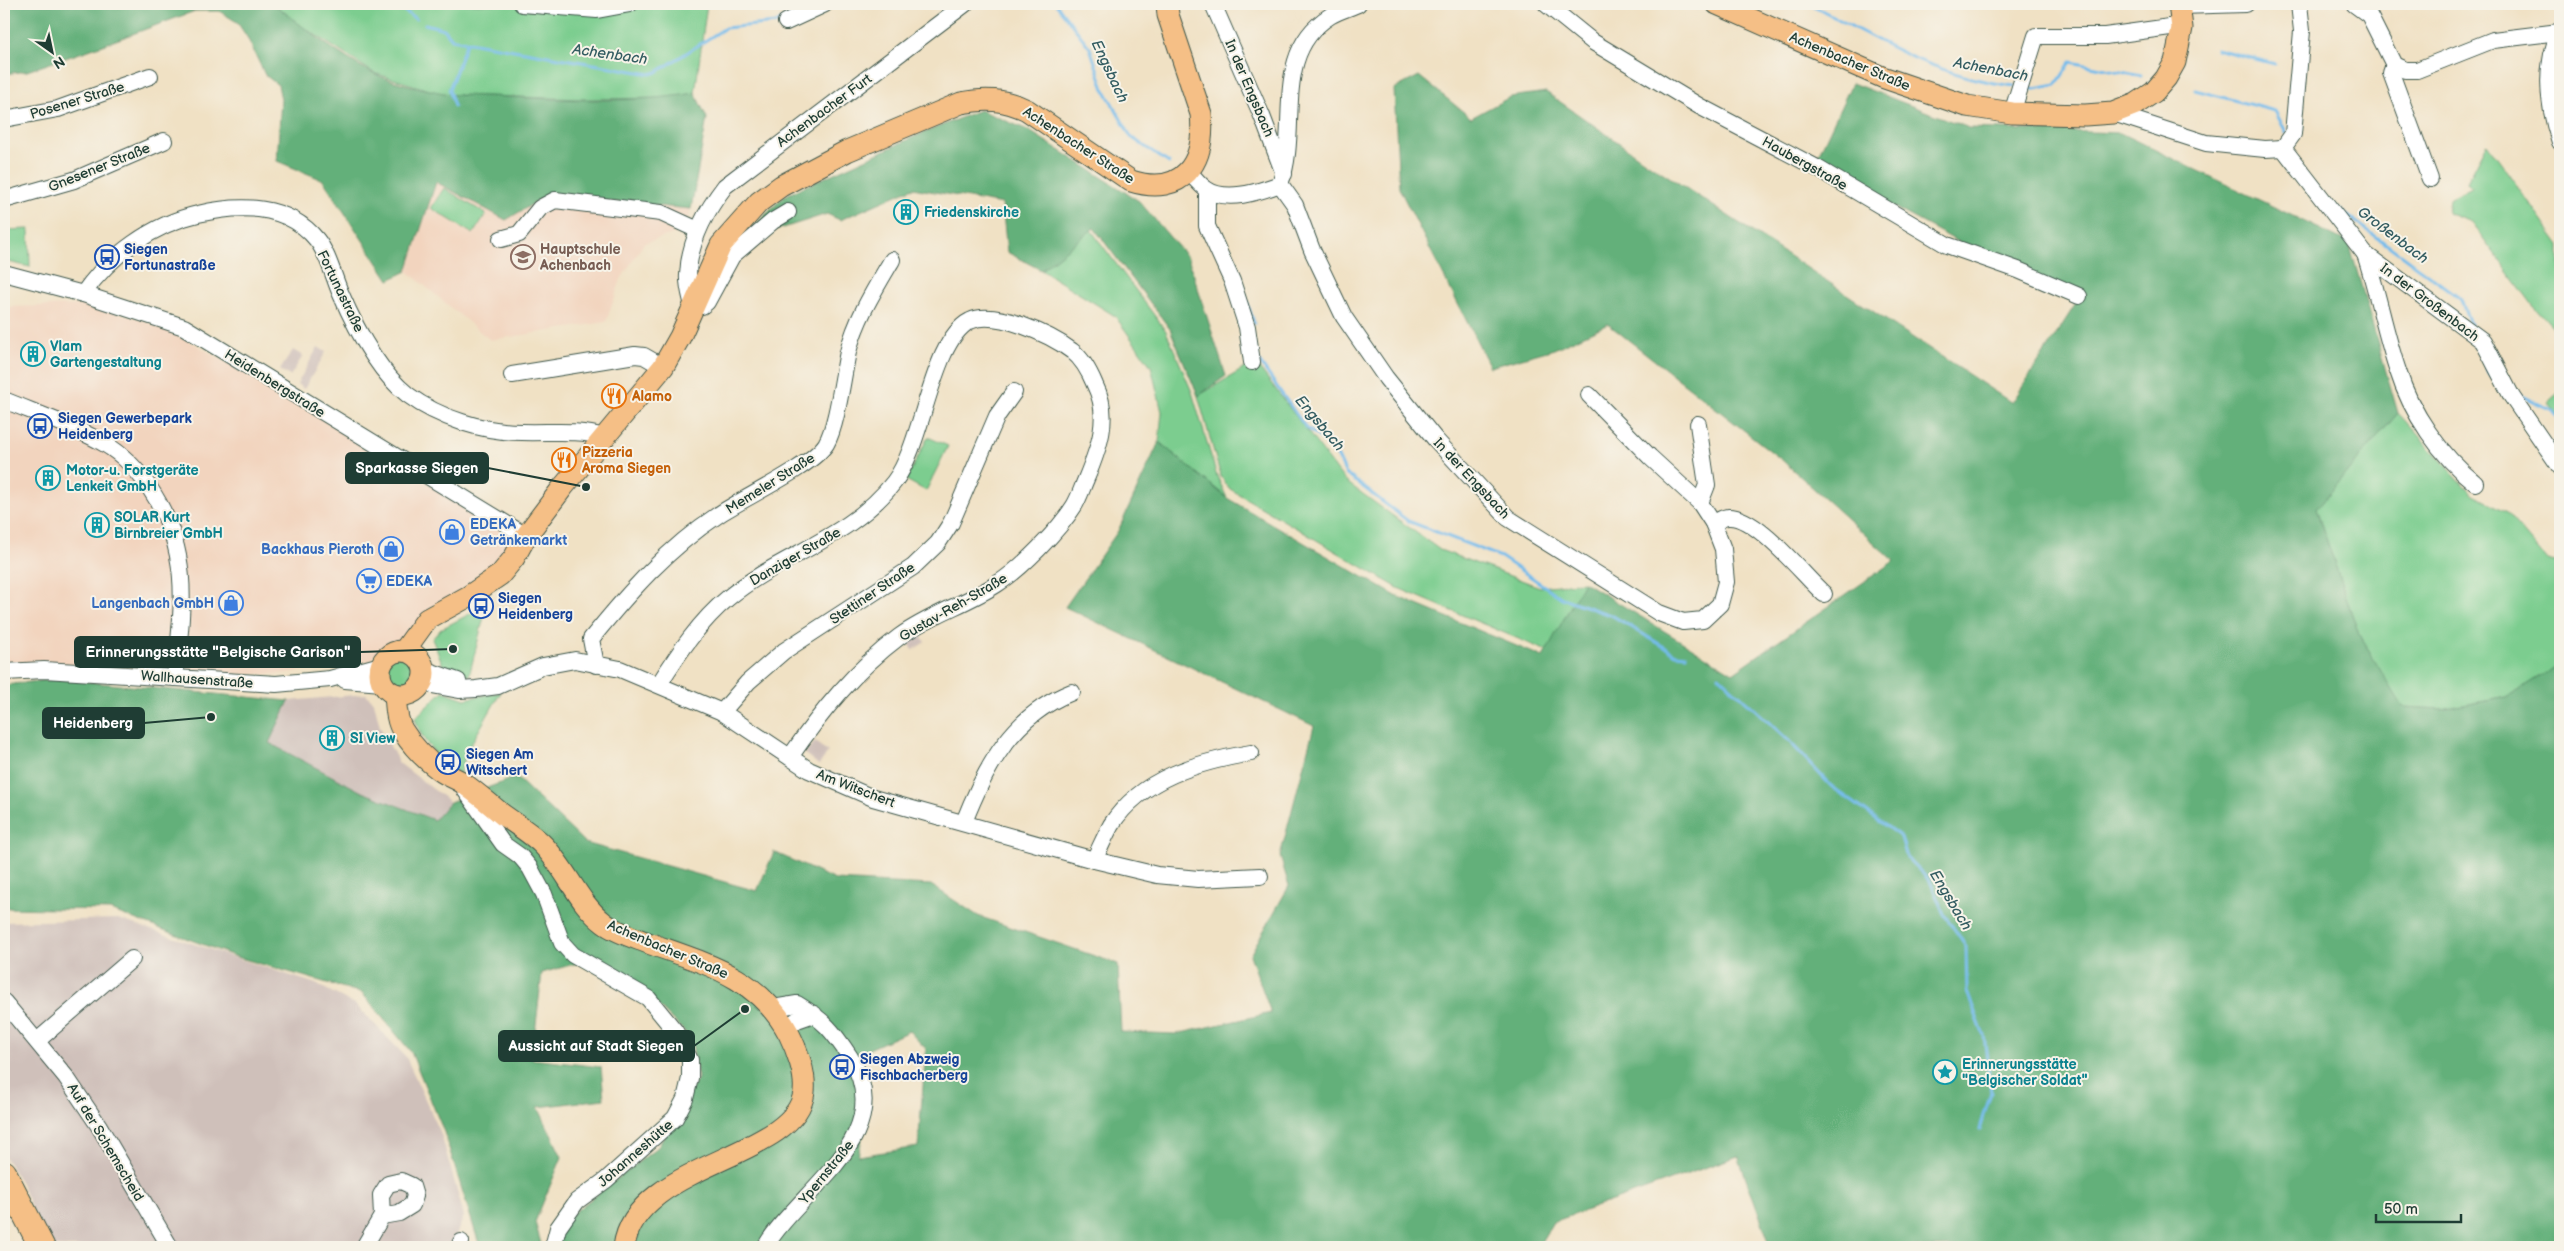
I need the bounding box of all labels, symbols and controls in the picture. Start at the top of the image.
north arrow [28,28,78,78]
street label: Achenbacher Straße [1787,28,1913,95]
water label: Engsbach [1087,37,1132,106]
street label: In der Engsbach [1221,37,1278,140]
water label: Achenbach [570,40,649,69]
text: N [50,52,68,72]
water label: Achenbach [1951,53,2030,86]
street label: Achenbacher Furt [773,70,876,151]
street label: Posener Straße [28,78,126,123]
street label: Achenbacher Straße [1020,103,1138,188]
street label: Haubergstraße [1759,133,1850,194]
street label: Gnesener Straße [46,139,153,196]
building icon: Friedenskirche [893,199,919,225]
water label: Großenbach [2354,203,2432,268]
place label: Friedenskirche [924,204,1019,221]
place label: Siegen Fortunastraße [124,241,216,274]
place label: Hauptschule Achenbach [539,241,621,274]
bus stop icon: Siegen Fortunastraße [94,244,120,270]
school or university icon: Hauptschule Achenbach [510,244,536,270]
street label: Fortunastraße [313,248,368,335]
street label: In der Großenbach [2377,260,2483,345]
place label: Vlam Gartengestaltung [50,338,162,371]
building icon: Vlam Gartengestaltung [20,341,46,367]
street label: Heidenbergstraße [221,346,328,421]
restaurant icon: Alamo [601,383,627,409]
place label: Alamo [631,388,672,405]
water label: Engsbach [1291,391,1348,455]
place label: Siegen Gewerbepark Heidenberg [58,410,193,443]
bus stop icon: Siegen Gewerbepark Heidenberg [27,413,53,439]
street label: In der Engsbach [1430,434,1514,522]
place label: Pizzeria Aroma Siegen [581,444,671,477]
restaurant icon: Pizzeria Aroma Siegen [551,447,577,473]
street label: Memeler Straße [723,449,818,518]
callout: Sparkasse Siegen [346,453,488,483]
text: Sparkasse Siegen [356,459,478,478]
place label: Motor-u. Forstgeräte Lenkeit GmbH [66,462,199,495]
building icon: Motor-u. Forstgeräte Lenkeit GmbH [35,465,61,491]
place label: SOLAR Kurt Birnbreier GmbH [114,509,223,542]
building icon: SOLAR Kurt Birnbreier GmbH [84,512,110,538]
place label: EDEKA Getränkemarkt [470,516,567,549]
shop icon: EDEKA Getränkemarkt [439,519,465,545]
street label: Danziger Straße [747,523,844,589]
shop icon: Backhaus Pieroth [378,536,404,562]
place label: Backhaus Pieroth [261,541,374,558]
street label: Stettiner Straße [827,559,918,628]
supermarket icon: EDEKA [356,568,382,594]
street label: Gustav-Reh-Straße [896,570,1010,645]
place label: EDEKA [386,573,432,590]
shop icon: Langenbach GmbH [218,590,244,616]
place label: Siegen Heidenberg [498,590,573,623]
bus stop icon: Siegen Heidenberg [468,593,494,619]
place label: Langenbach GmbH [91,595,214,612]
callout: Erinnerungsstätte "Belgische Garison" [75,637,360,667]
text: Erinnerungsstätte "Belgische Garison" [86,643,350,662]
street label: Wallhausenstraße [140,667,254,692]
callout: Heidenberg [43,708,144,738]
text: Heidenberg [53,714,133,733]
building icon: SI View [319,725,345,751]
place label: SI View [350,730,396,747]
place label: Siegen Am Witschert [466,746,534,779]
bus stop icon: Siegen Am Witschert [435,749,461,775]
street label: Am Witschert [814,766,898,811]
water label: Engsbach [1925,867,1976,934]
street label: Achenbacher Straße [605,916,731,983]
callout: Aussicht auf Stadt Siegen [499,1031,694,1061]
text: Aussicht auf Stadt Siegen [507,1037,684,1056]
place label: Siegen Abzweig Fischbacherberg [860,1051,968,1084]
bus stop icon: Siegen Abzweig Fischbacherberg [829,1054,855,1080]
place label: Erinnerungsstätte "Belgischer Soldat" [1962,1056,2087,1089]
place icon: Erinnerungsstätte "Belgischer Soldat" [1932,1059,1958,1085]
street label: Auf der Schemscheid [64,1080,147,1204]
street label: Johanneshütte [594,1116,676,1191]
street label: Ypernstraße [795,1137,857,1209]
scale bar [2376,1191,2462,1223]
text: 50 m [2384,1200,2418,1219]

